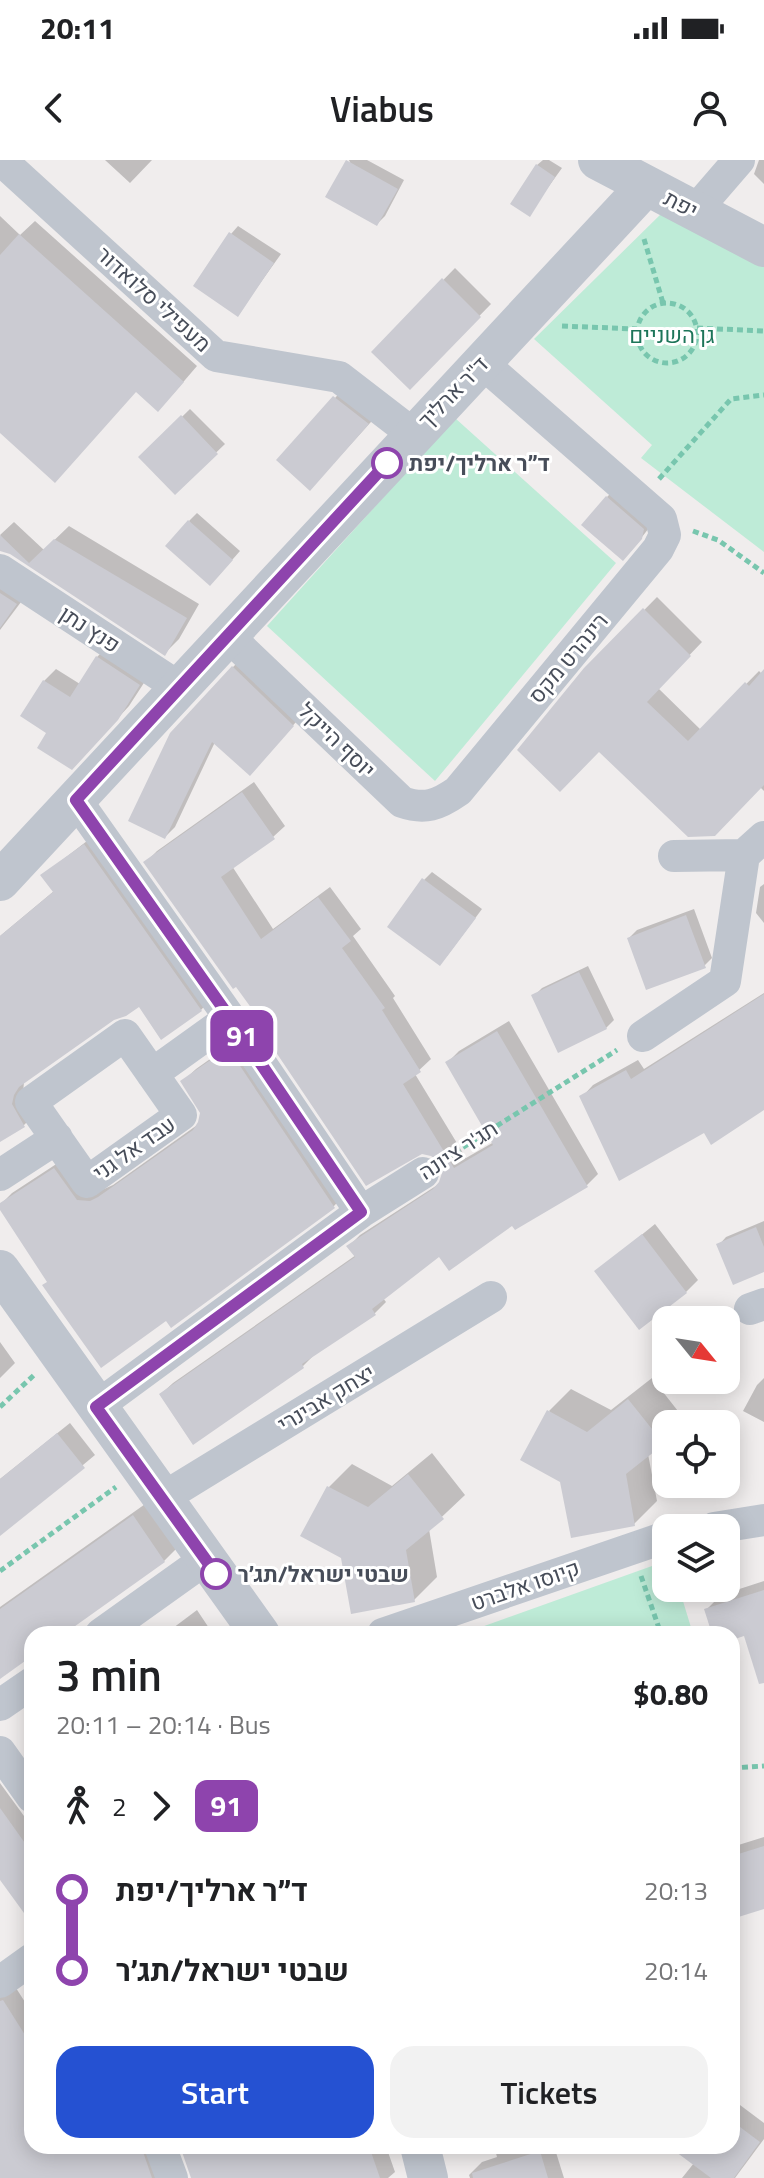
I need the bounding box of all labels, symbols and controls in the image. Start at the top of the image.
text: 20:11 [40,5,115,51]
text: Viabus [330,81,434,136]
icon: back [32,86,76,130]
icon: person [688,86,732,130]
street label: יפת [658,181,704,227]
street label: מעפילי סלואדור [89,238,219,360]
park label: גן השניים [629,318,715,352]
street label: ד"ר ארליך [410,348,496,436]
place label: ד״ר ארליך/יפת [409,446,550,480]
marker: ד״ר ארליך/יפת [372,448,402,478]
street label: פנץ נתן [53,597,127,661]
street label: רינהרט מקס [520,605,616,711]
street label: יוסף הייקל [291,694,383,786]
line badge: 91 [206,1010,278,1062]
text: 91 [226,1014,258,1057]
street label: עבד אל גני [86,1107,182,1189]
street label: תג'ר ציונה [412,1112,504,1188]
north arrow [652,1306,740,1394]
map controls [652,1306,740,1602]
street label: יצחק אבינרי [271,1356,381,1440]
button: locate [652,1410,740,1498]
button: layers [652,1514,740,1602]
street label: קיוסו אלברט [466,1550,584,1620]
place label: שבטי ישראל/תג׳ר [238,1557,409,1591]
marker: שבטי ישראל/תג׳ר [201,1559,231,1589]
text: 3 min [56,1641,162,1708]
text: $0.80 [633,1671,708,1717]
text: 20:11 – 20:14 · Bus [56,1705,271,1744]
icon: walk [56,1784,100,1828]
icon: forward [139,1784,183,1828]
text: 91 [211,1784,242,1827]
text: 2 [112,1787,127,1826]
text: ד״ר ארליך/יפת [116,1867,308,1913]
text: 20:13 [644,1871,708,1910]
text: שבטי ישראל/תג׳ר [116,1947,349,1993]
text: 20:14 [644,1951,708,1990]
button: Start [56,2046,374,2138]
button: Tickets [390,2046,708,2138]

